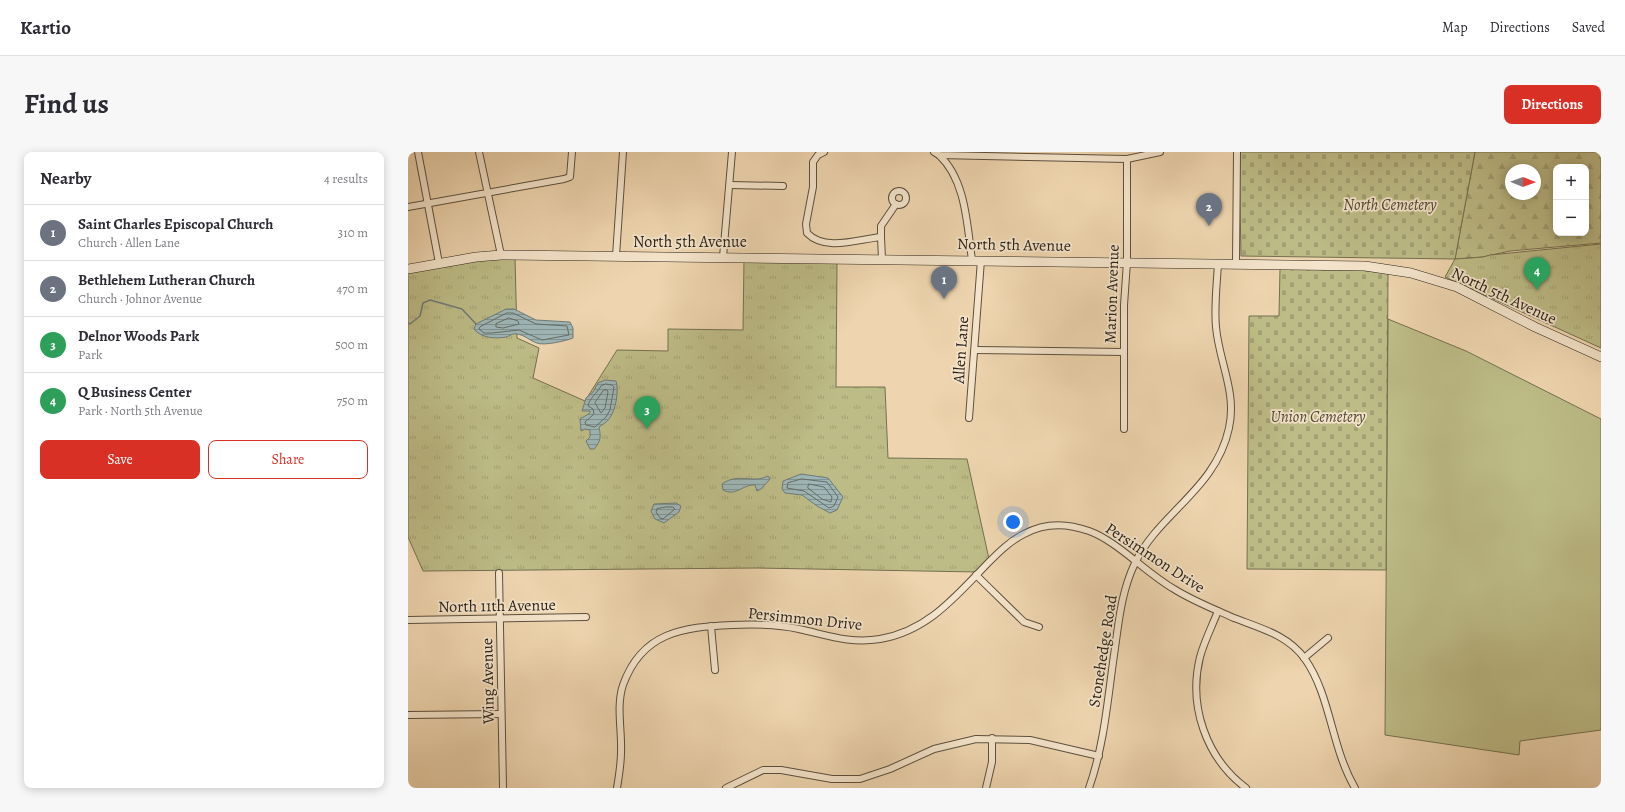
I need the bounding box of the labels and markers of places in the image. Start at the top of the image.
pin: 2 [1196,193,1222,226]
pin: 4 [1524,257,1550,290]
pin: 1 [931,266,957,299]
pin: 3 [634,396,660,429]

